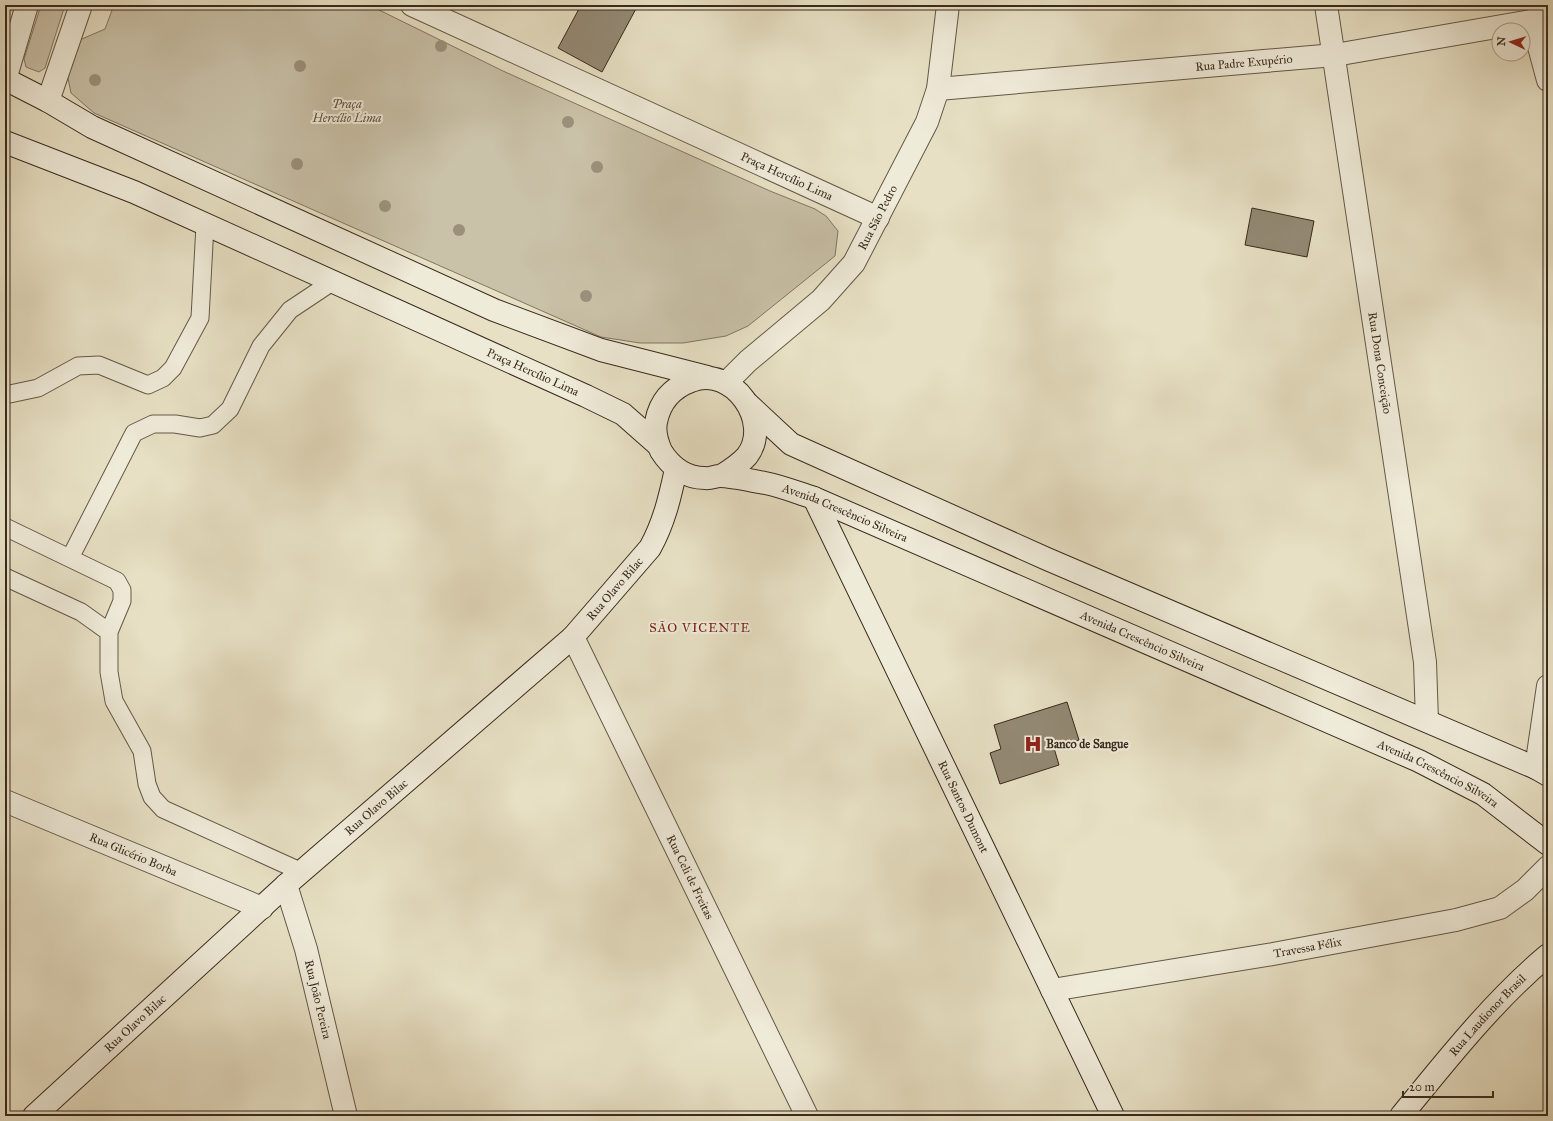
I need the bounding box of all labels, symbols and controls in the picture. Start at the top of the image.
north arrow [1491,22,1531,62]
text: N [1495,36,1508,46]
street label: Rua Padre Exupério [1195,52,1293,74]
park label: Praça Hercílio Lima [311,97,382,125]
street label: Praça Hercílio Lima [738,149,836,204]
street label: Rua São Pedro [855,183,900,252]
street label: Rua Dona Conceição [1365,311,1395,415]
street label: Praça Hercílio Lima [485,345,582,399]
street label: Avenida Crescêncio Silveira [780,481,911,545]
street label: Rua Olavo Bilac [584,554,646,623]
street label: Avenida Crescêncio Silveira [1077,607,1208,674]
district label: SÃO VICENTE [649,620,751,636]
hospital icon: Banco de Sangue [1023,734,1043,754]
street label: Avenida Crescêncio Silveira [1374,736,1502,811]
place label: Banco de Sangue [1046,737,1128,752]
street label: Rua Santos Dumont [935,758,992,856]
street label: Rua Olavo Bilac [342,776,411,838]
street label: Rua Glicério Borba [87,830,180,879]
street label: Rua Celi de Freitas [664,832,717,921]
street label: Travessa Félix [1272,934,1343,961]
street label: Rua João Pereira [302,959,335,1041]
street label: Rua Laudionor Brasil [1446,971,1529,1059]
street label: Rua Olavo Bilac [101,992,169,1055]
scale bar [1403,1073,1493,1099]
text: 20 m [1409,1080,1435,1094]

